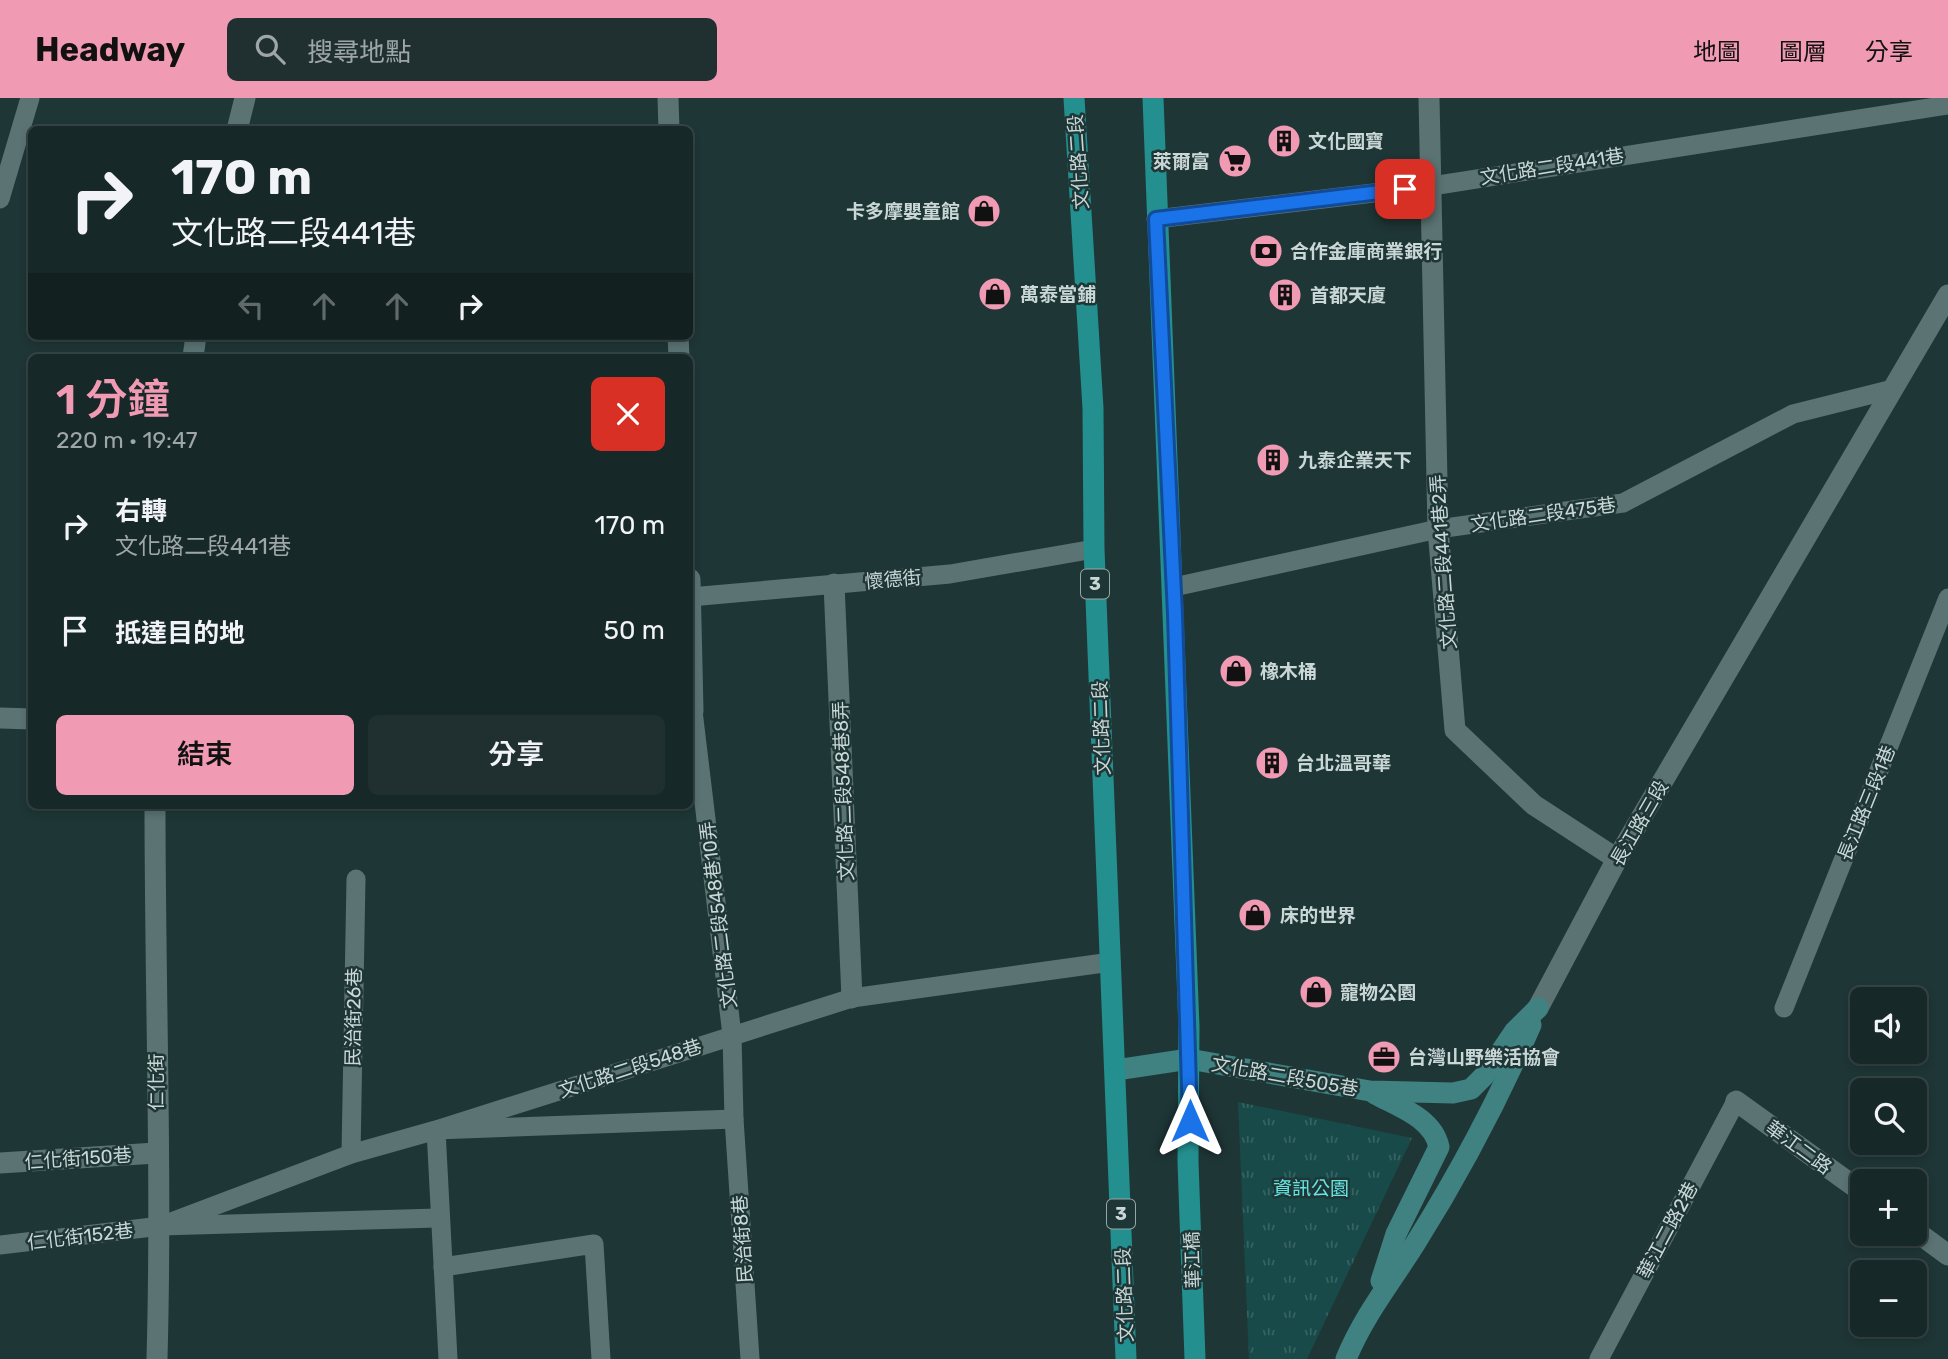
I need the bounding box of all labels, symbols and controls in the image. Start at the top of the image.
search box [227,18,717,81]
text: Headway [35,30,185,69]
icon: search [251,30,289,68]
text: 搜尋地點 [307,37,411,68]
text: 地圖 [1693,38,1741,66]
text: 圖層 [1779,38,1827,66]
text: 分享 [1865,38,1913,66]
street label: 文化路二段 [1064,114,1093,210]
building icon: 文化國寶 [1265,122,1303,160]
place label: 文化國寶 [1308,130,1384,153]
supermarket icon: 萊爾富 [1216,142,1254,180]
street label: 文化路二段441巷 [1478,144,1626,189]
text: 170 m [171,148,312,206]
place label: 萊爾富 [1153,150,1210,173]
icon: right [56,154,147,245]
pin [1375,159,1435,219]
icon: arrive [1386,170,1424,208]
shop icon: 卡多摩嬰童館 [965,192,1003,230]
place label: 卡多摩嬰童館 [846,200,960,223]
text: 文化路二段441巷 [171,214,416,252]
bank icon: 合作金庫商業銀行 [1247,232,1285,270]
place label: 合作金庫商業銀行 [1290,240,1442,263]
shop icon: 萬泰當鋪 [976,275,1014,313]
building icon: 首都天廈 [1266,276,1304,314]
place label: 萬泰當鋪 [1020,283,1096,306]
place label: 首都天廈 [1310,284,1386,307]
icon: left [232,287,270,325]
icon: ahead [305,287,343,325]
icon: ahead [378,287,416,325]
icon: right [451,287,489,325]
text: 1 分鐘 [56,375,169,425]
button: close [591,377,665,451]
text: 220 m · 19:47 [56,426,198,454]
building icon: 九泰企業天下 [1254,441,1292,479]
place label: 九泰企業天下 [1298,449,1412,472]
street label: 文化路二段441巷2弄 [1426,474,1461,650]
street label: 文化路二段475巷 [1469,493,1617,536]
text: 右轉 [115,496,167,527]
icon: right [56,507,94,545]
text: 170 m [595,510,665,541]
text: 文化路二段441巷 [115,532,291,560]
street label: 懷德街 [864,566,922,593]
road number: 3 [1081,570,1109,598]
icon: arrive [56,612,94,650]
text: 50 m [604,615,665,646]
text: 抵達目的地 [115,618,245,649]
shop icon: 橡木桶 [1217,652,1255,690]
place label: 橡木桶 [1260,660,1317,683]
street label: 文化路二段 [1088,680,1115,776]
street label: 文化路二段548巷8弄 [829,701,858,881]
button: 結束 [56,715,354,795]
button: 分享 [368,715,665,795]
street label: 長江路三段1巷 [1833,742,1900,864]
building icon: 台北溫哥華 [1253,744,1291,782]
place label: 台北溫哥華 [1296,752,1391,775]
street label: 長江路三段 [1606,776,1673,870]
street label: 文化路二段548巷10弄 [696,820,741,1010]
shop icon: 床的世界 [1236,896,1274,934]
place label: 床的世界 [1280,904,1356,927]
street label: 民治街26巷 [341,968,366,1067]
shop icon: 寵物公園 [1297,973,1335,1011]
place label: 寵物公園 [1340,981,1416,1004]
map controls [1850,987,1927,1337]
button: sound [1850,987,1927,1064]
street label: 文化路二段548巷 [556,1034,705,1102]
office icon: 台灣山野樂活協會 [1365,1038,1403,1076]
place label: 台灣山野樂活協會 [1408,1046,1560,1069]
street label: 文化路二段505巷 [1210,1052,1360,1101]
street label: 仁化街 [145,1053,168,1111]
button: search [1850,1078,1927,1155]
position arrow [1153,1084,1227,1158]
street label: 華江二路 [1761,1116,1836,1179]
street label: 仁化街150巷 [24,1143,132,1174]
button: + [1850,1169,1927,1246]
park label: 資訊公園 [1273,1177,1349,1200]
street label: 華江二路2巷 [1632,1178,1703,1282]
street label: 民治街8巷 [728,1194,757,1284]
road number: 3 [1107,1199,1135,1228]
street label: 仁化街152巷 [26,1219,134,1254]
street label: 華江橋 [1180,1231,1205,1289]
street label: 文化路二段 [1111,1247,1138,1343]
button: − [1850,1260,1927,1337]

